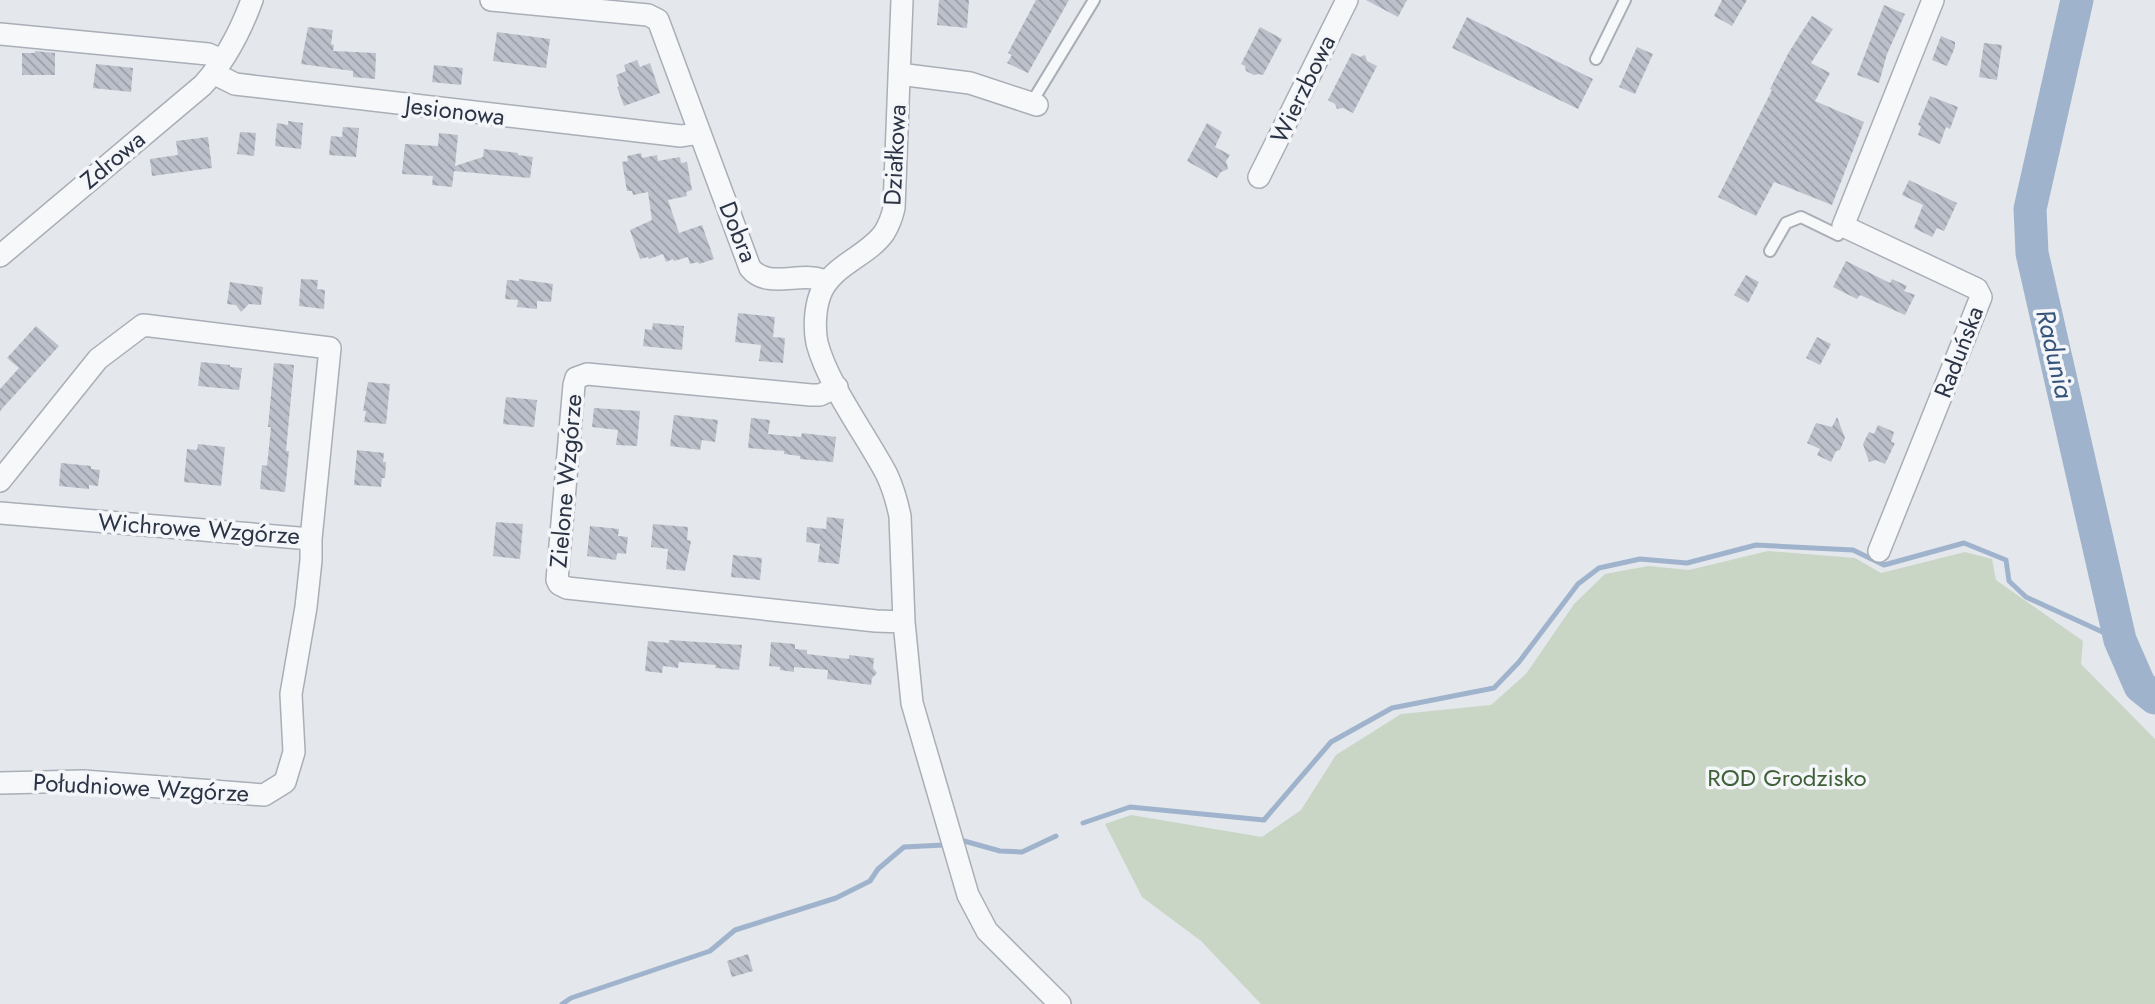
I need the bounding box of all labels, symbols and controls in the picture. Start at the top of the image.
street label: Wierzbowa [1261,29,1344,149]
street label: Jesionowa [400,87,507,134]
street label: Działkowa [874,103,915,207]
street label: Zdrowa [73,122,153,197]
street label: Dobra [710,196,766,268]
street label: Raduńska [1925,301,1992,403]
water label: Radunia [2026,306,2084,403]
street label: Zielone Wzgórze [540,393,591,569]
street label: Wichrowe Wzgórze [97,504,301,553]
park label: ROD Grodzisko [1707,760,1867,795]
street label: Południowe Wzgórze [32,764,250,811]

